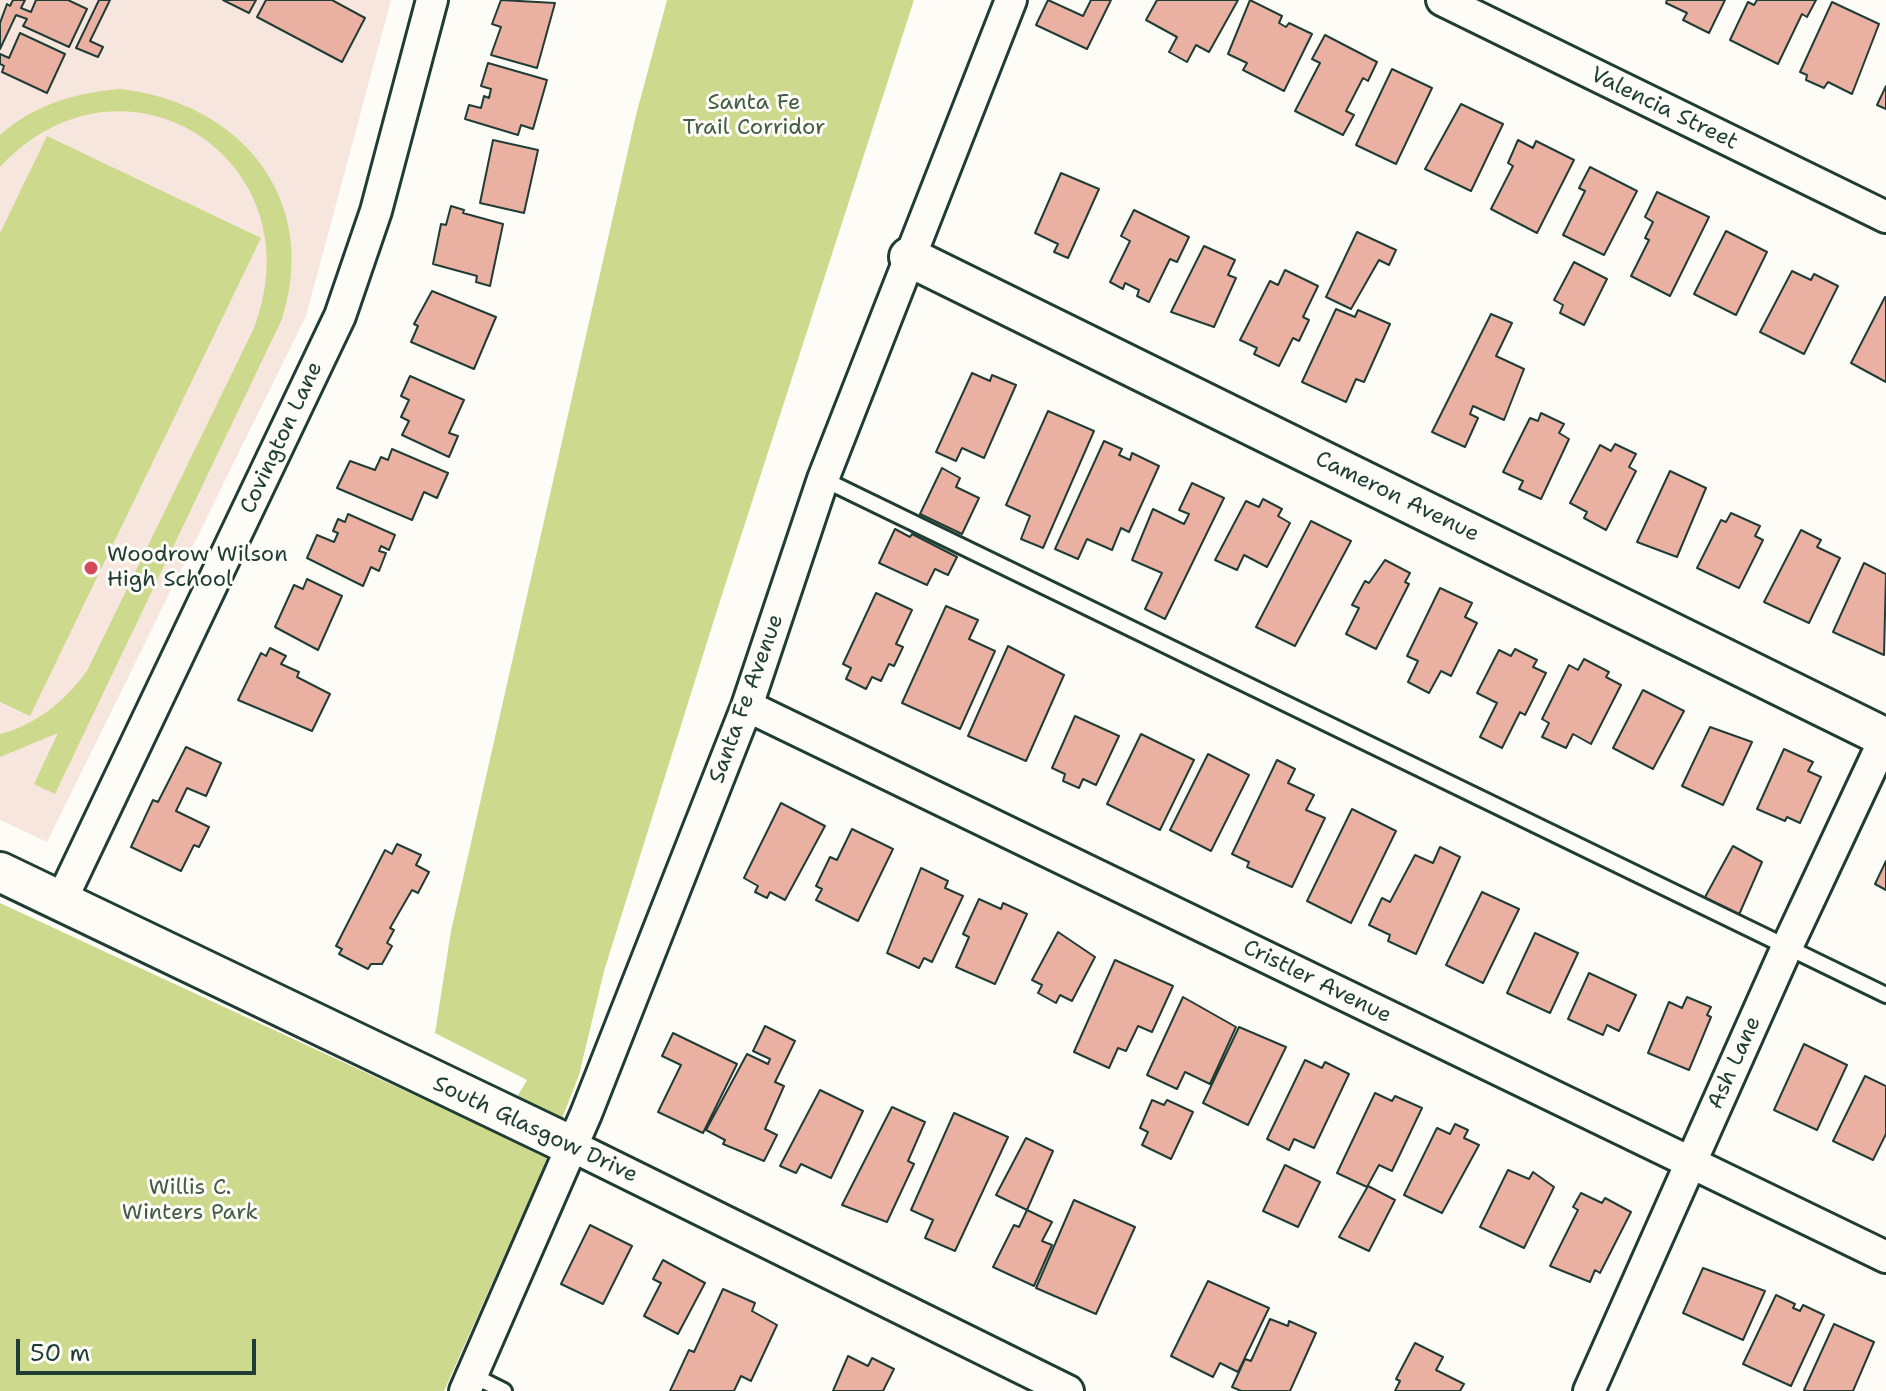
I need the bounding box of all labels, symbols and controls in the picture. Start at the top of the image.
street label: Valencia Street [1586,62,1742,156]
park label: Santa Fe Trail Corridor [682,90,826,142]
street label: Covington Lane [235,358,329,518]
street label: Cameron Avenue [1311,446,1483,548]
place label: Woodrow Wilson High School [107,542,288,594]
marker: Woodrow Wilson High School [82,559,100,577]
street label: Santa Fe Avenue [704,611,790,787]
street label: Cristler Avenue [1238,935,1396,1029]
street label: Ash Lane [1703,1012,1767,1114]
street label: South Glasgow Drive [429,1071,641,1189]
park label: Willis C. Winters Park [122,1175,258,1226]
scale bar [20,1323,260,1373]
text: 50 m [30,1337,90,1369]

